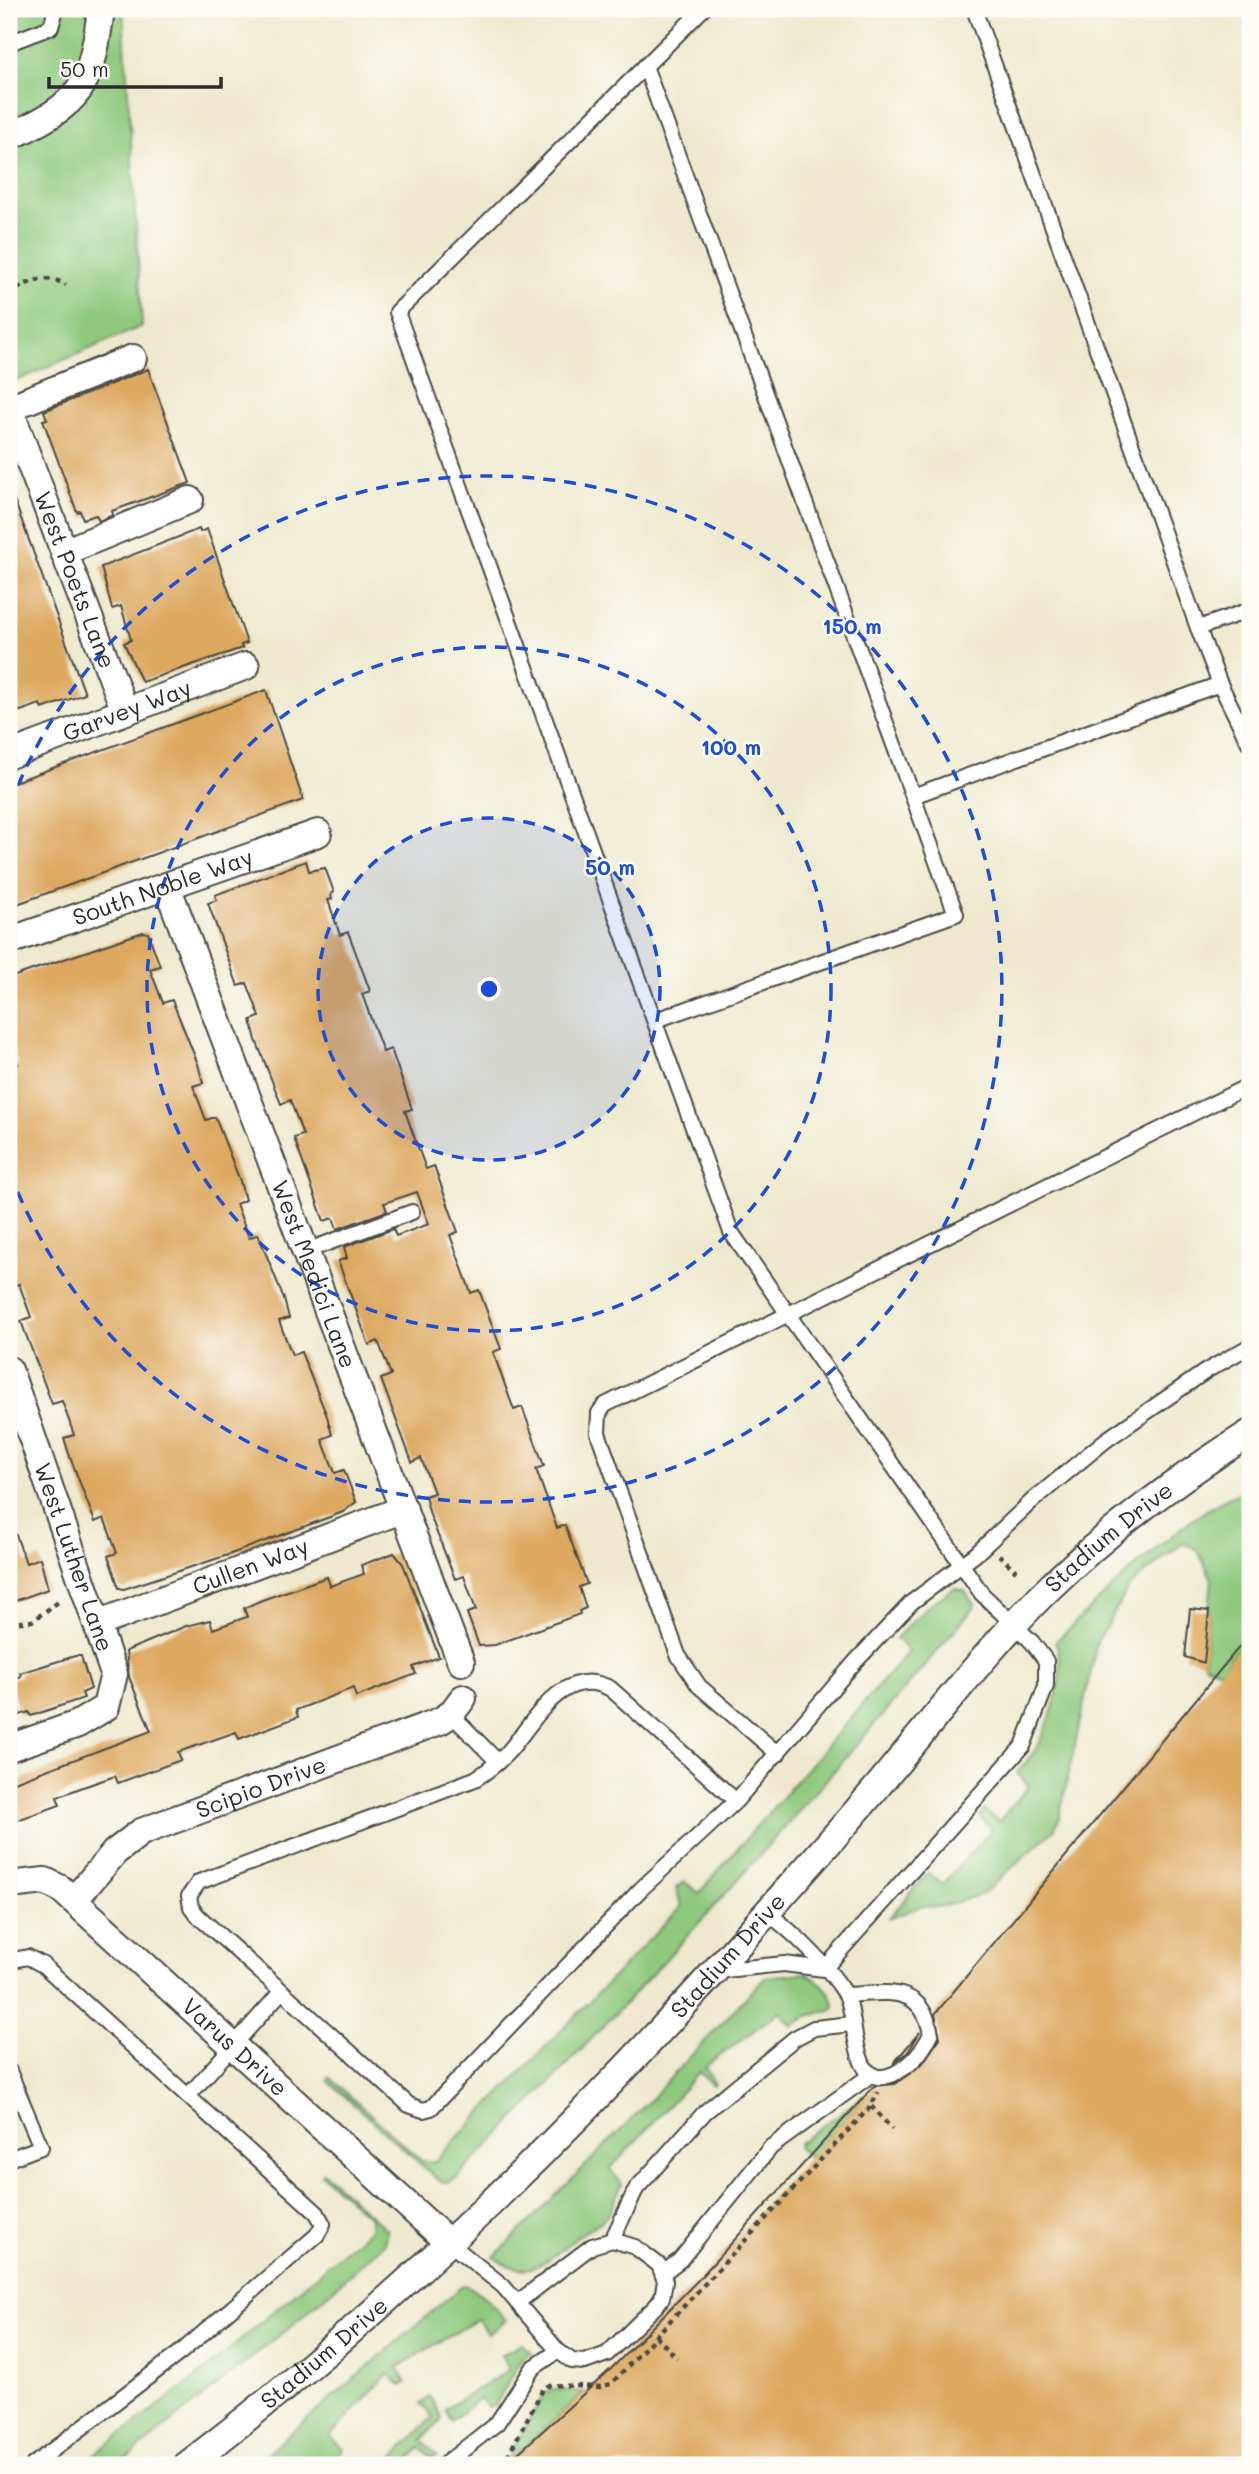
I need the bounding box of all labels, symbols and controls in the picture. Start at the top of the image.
scale bar [49,46,220,90]
text: 50 m [60,55,109,82]
street label: West Poets Lane [28,487,123,672]
text: 150 m [822,612,882,639]
street label: Garvey Way [58,672,195,748]
text: 100 m [701,733,761,760]
street label: South Noble Way [68,841,257,932]
text: 50 m [585,853,635,880]
centre of rings [477,977,501,1001]
street label: West Medici Lane [266,1175,364,1372]
street label: West Luther Lane [28,1459,121,1655]
street label: Stadium Drive [1038,1474,1178,1598]
street label: Cullen Way [188,1530,312,1601]
street label: Scipio Drive [191,1749,330,1824]
street label: Stadium Drive [663,1886,791,2024]
street label: Varus Drive [176,1991,294,2102]
street label: Stadium Drive [254,2290,394,2415]

